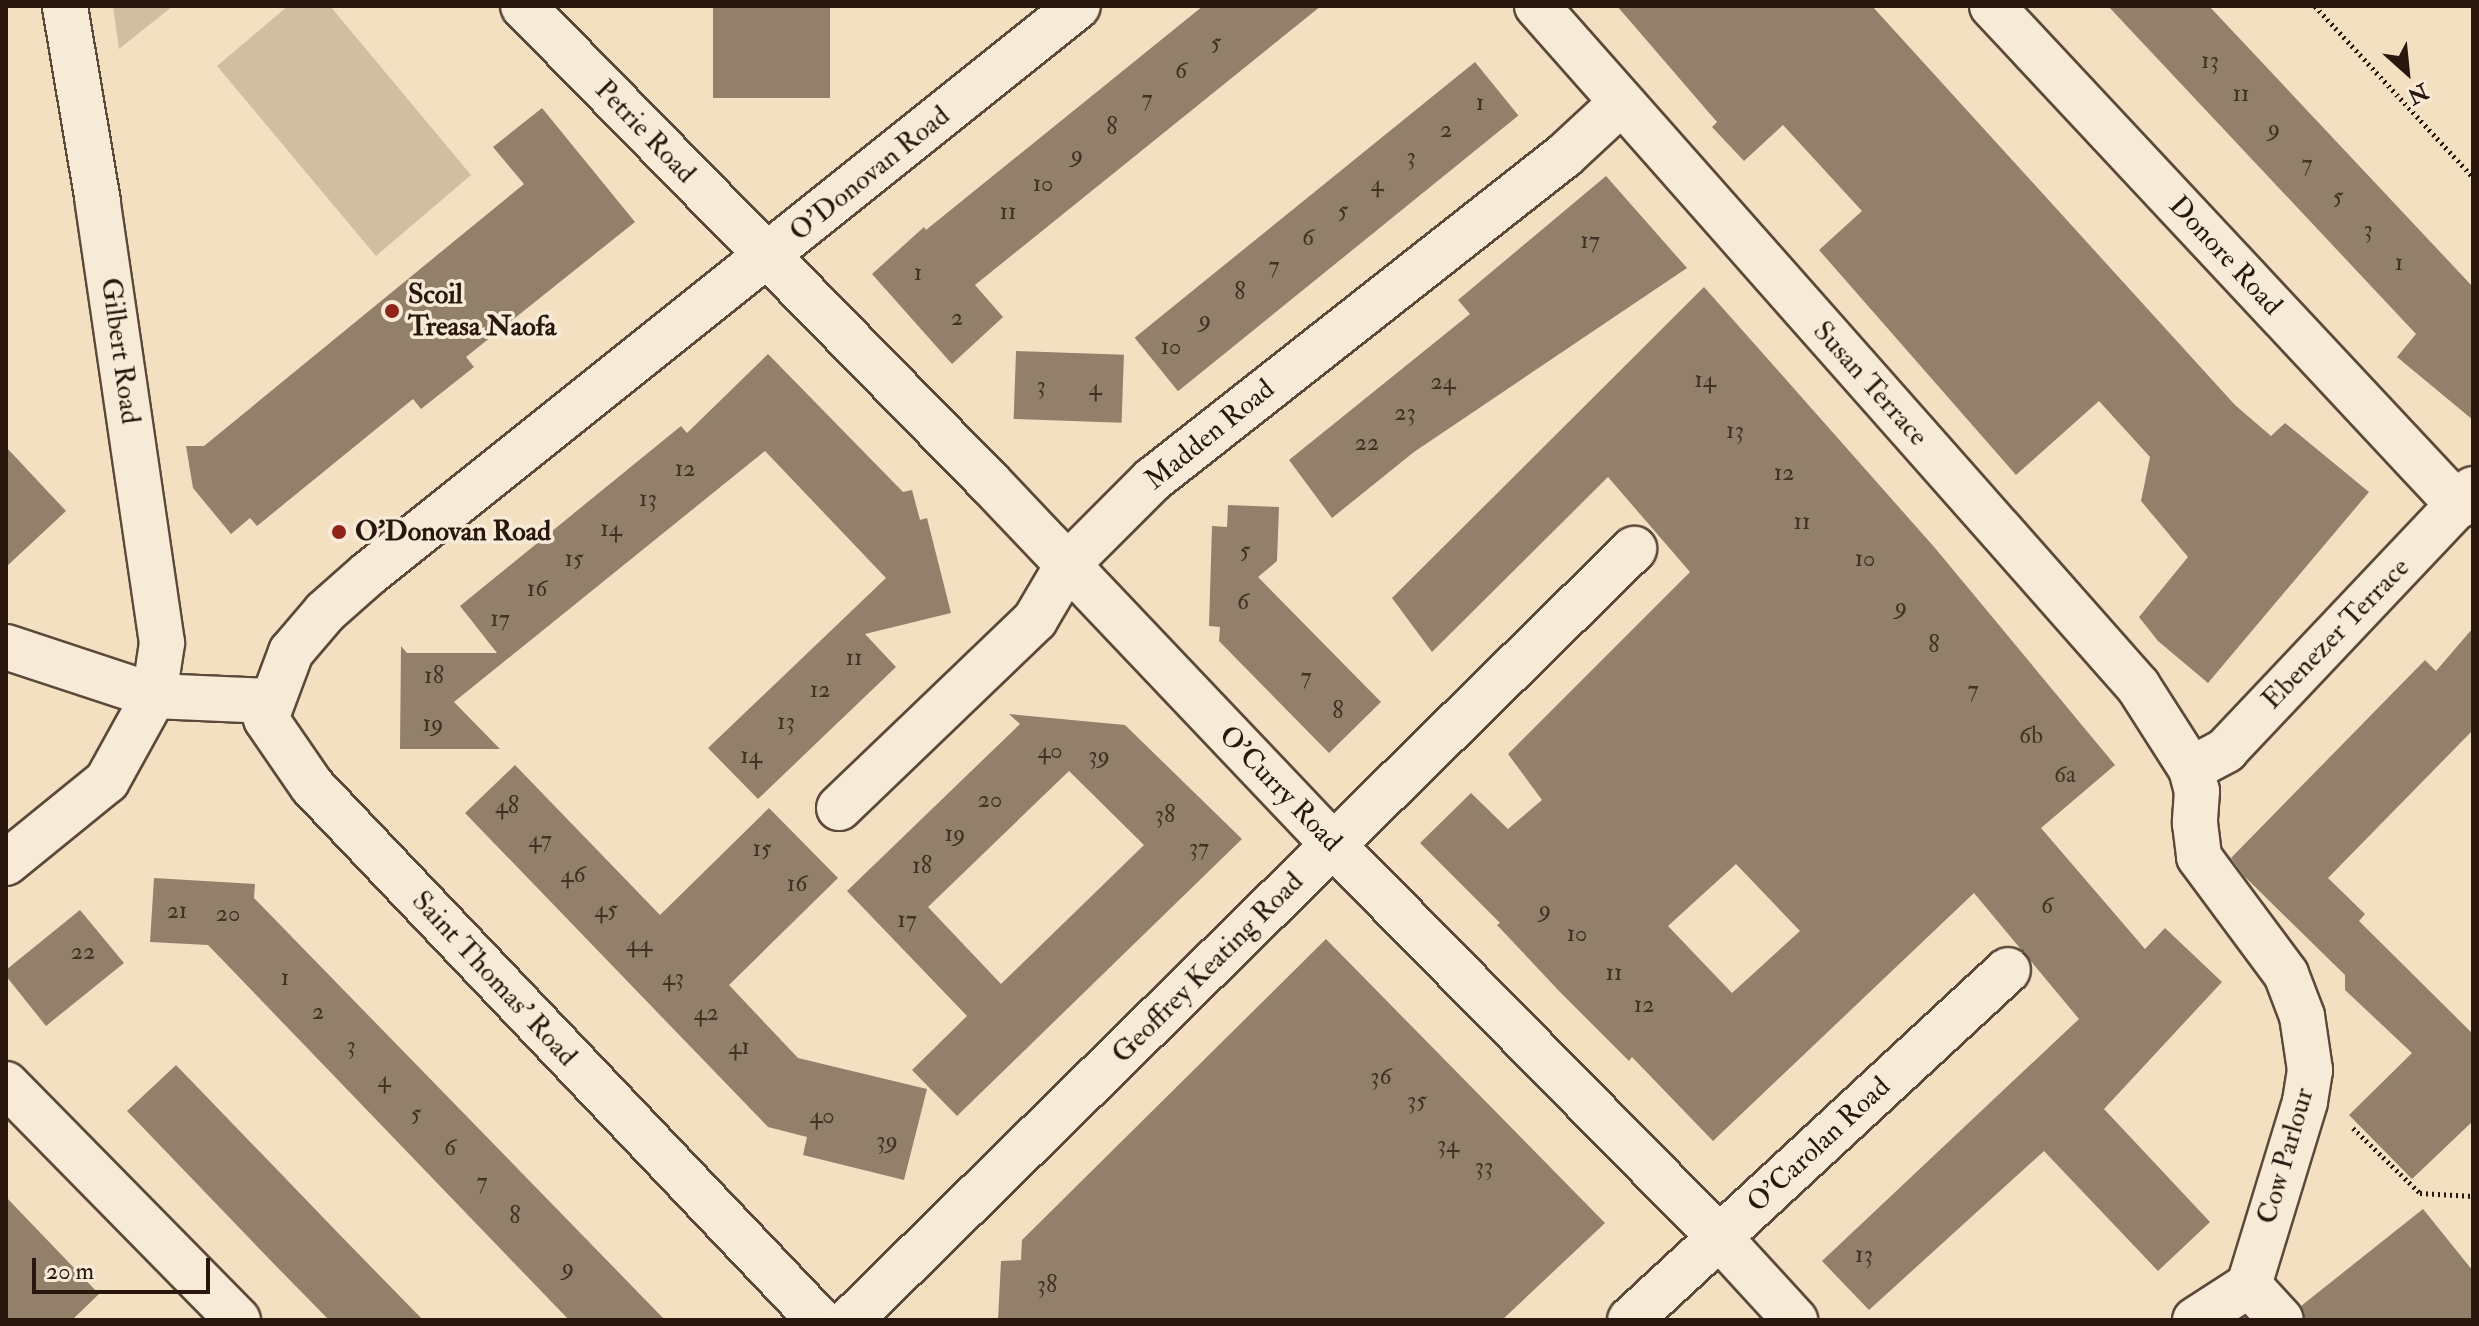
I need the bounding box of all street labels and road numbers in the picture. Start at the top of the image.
street label: Petrie Road [588,73,702,191]
street label: O'Donovan Road [783,99,957,249]
street label: Donore Road [2161,189,2289,323]
street label: Gilbert Road [93,276,147,426]
street label: Susan Terrace [1805,315,1935,453]
street label: Madden Road [1139,373,1281,497]
street label: Ebenezer Terrace [2255,551,2417,717]
street label: O'Curry Road [1212,719,1348,859]
street label: Geoffrey Keating Road [1105,865,1311,1071]
street label: Saint Thomas' Road [404,885,584,1073]
street label: O'Carolan Road [1741,1070,1897,1220]
street label: Cow Parlour [2251,1084,2321,1228]

